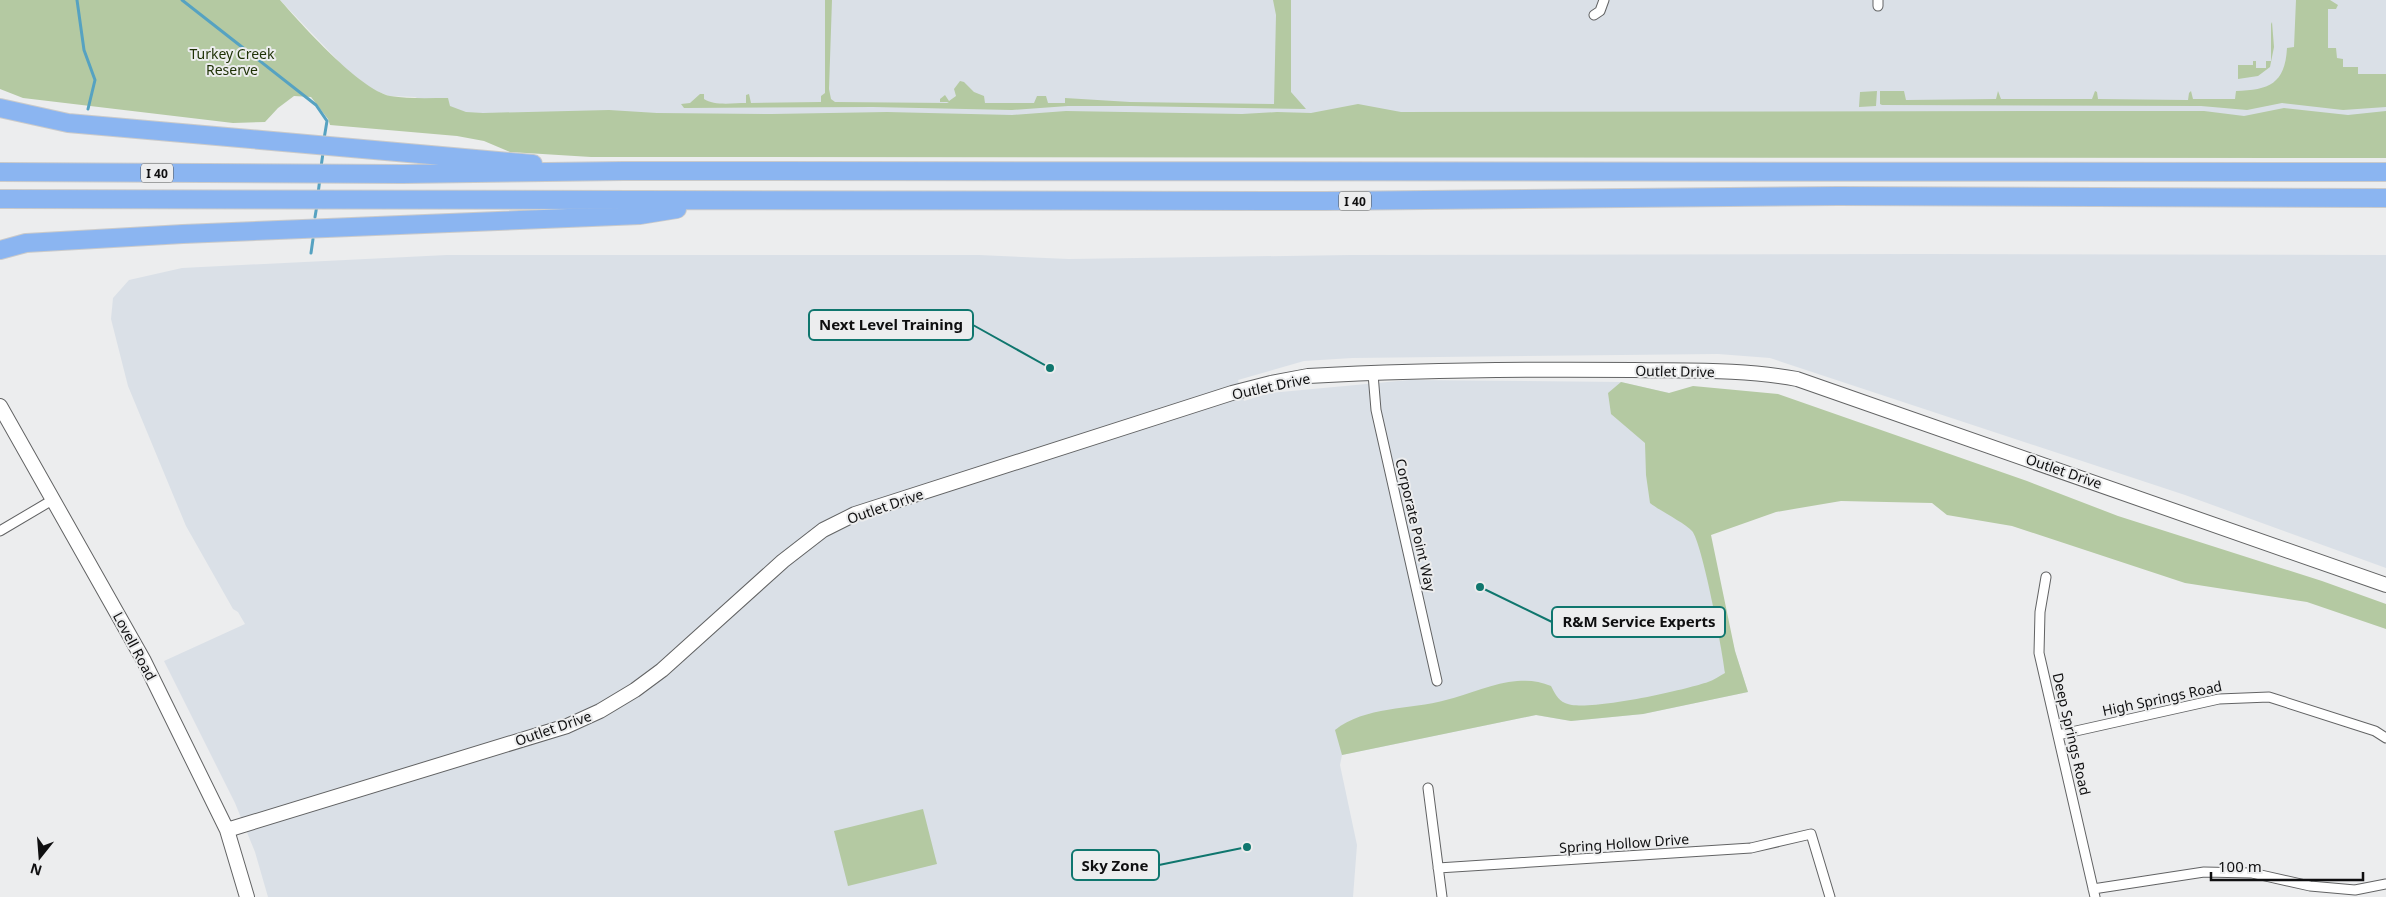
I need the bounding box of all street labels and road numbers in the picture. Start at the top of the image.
road number: I 40 [141,164,173,182]
road number: I 40 [1339,192,1371,210]
street label: Outlet Drive [1635,361,1715,381]
street label: Outlet Drive [1230,368,1312,404]
street label: Outlet Drive [2023,449,2105,493]
street label: Corporate Point Way [1391,457,1441,594]
street label: Outlet Drive [844,484,926,528]
street label: Lovell Road [109,608,161,684]
street label: Deep Springs Road [2049,671,2095,797]
street label: High Springs Road [2100,676,2224,720]
street label: Outlet Drive [512,706,594,750]
street label: Spring Hollow Drive [1558,829,1690,857]

